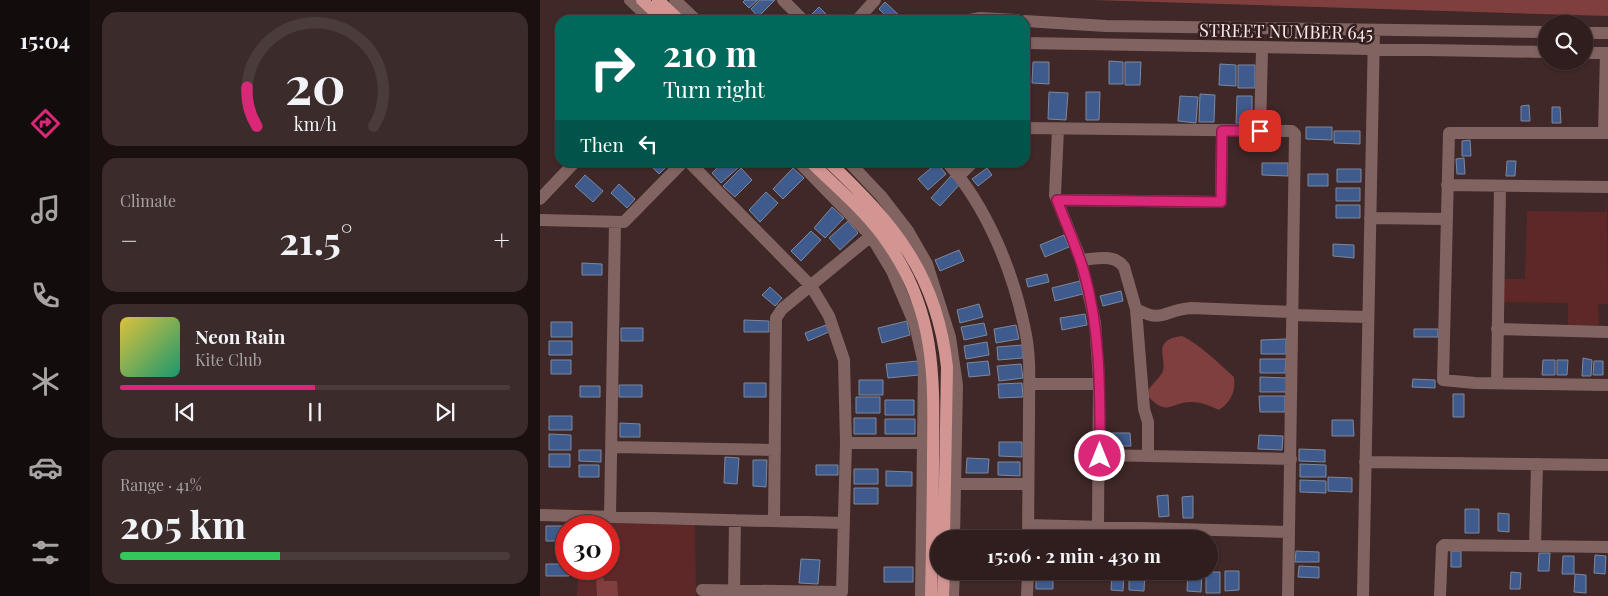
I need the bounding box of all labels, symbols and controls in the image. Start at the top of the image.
map controls [1538,15,1593,70]
button: search [1538,15,1593,70]
street label: STREET NUMBER 645 [1199,17,1373,45]
text: 15:04 [20,25,70,55]
text: 210 m [663,29,757,76]
icon: right [580,35,645,100]
text: 20 [285,49,345,118]
text: Turn right [663,74,765,104]
icon: directions [28,106,63,141]
pin [1239,110,1281,152]
text: km/h [294,112,337,135]
icon: arrive [1246,117,1274,145]
icon: left [634,130,662,158]
text: Then [580,131,624,157]
text: Climate [120,190,176,211]
icon: music [28,192,63,227]
text: 21.5° [279,214,352,265]
text: − [120,221,138,258]
text: + [494,221,510,258]
icon: phone [28,278,63,313]
text: Neon Rain [195,323,285,349]
text: Kite Club [195,349,262,370]
icon: climate [28,364,63,399]
icon: previous [171,398,199,426]
icon: pause [301,398,329,426]
icon: next [431,398,459,426]
position arrow [1073,429,1125,481]
icon: car [28,450,63,485]
text: Range · 41% [120,474,202,495]
text: 205 km [120,498,246,549]
speed limit sign: 30 [555,515,620,580]
icon: filters [28,535,63,570]
text: 15:06 · 2 min · 430 m [987,542,1161,568]

